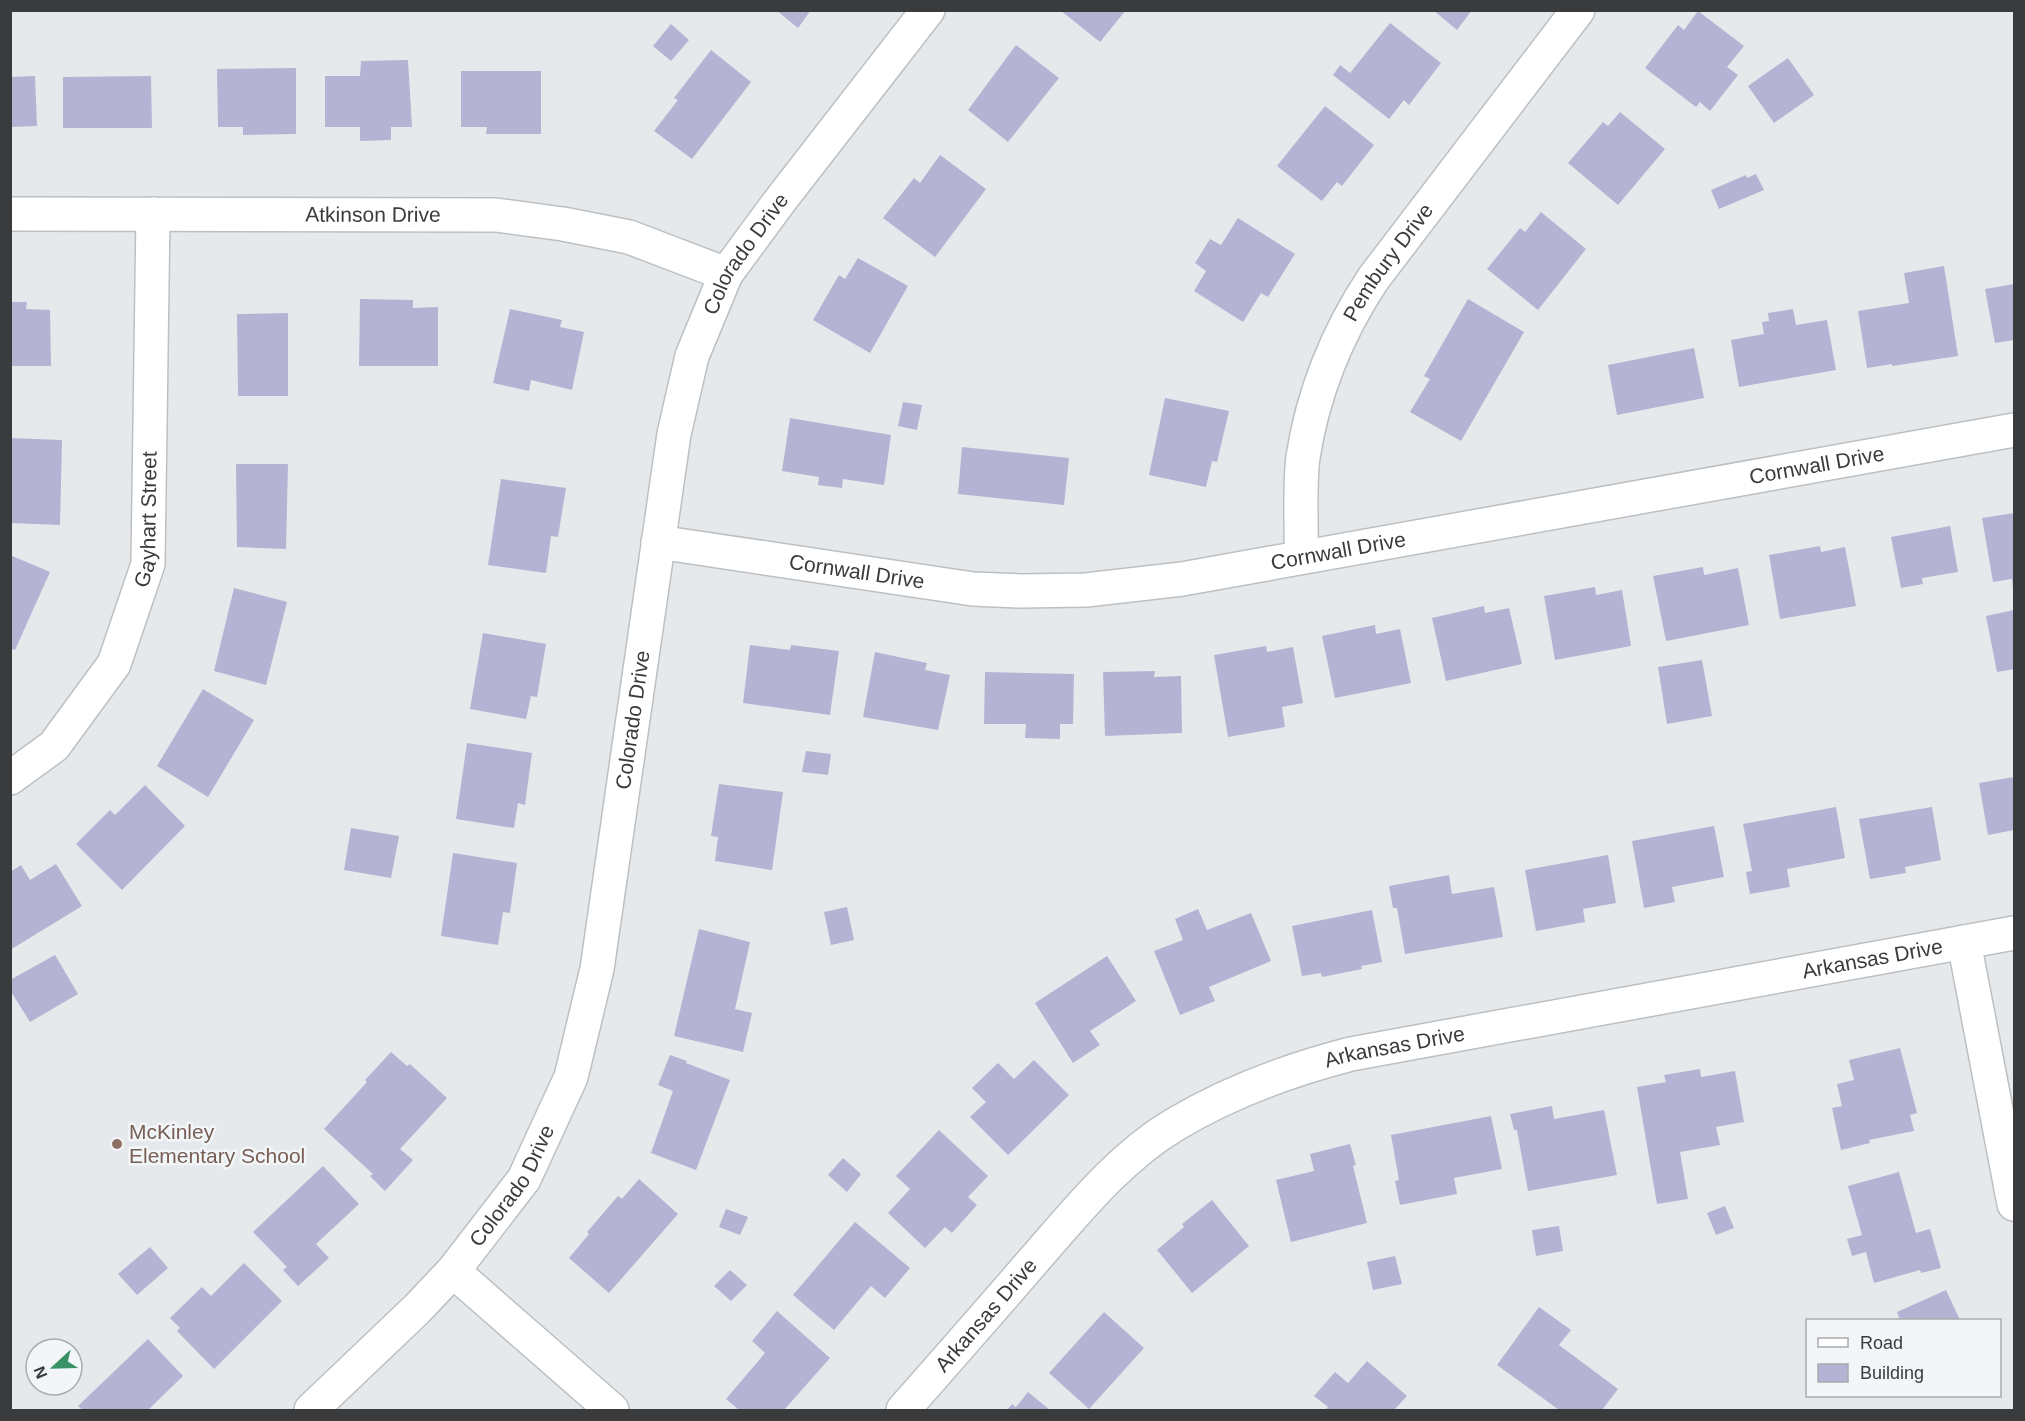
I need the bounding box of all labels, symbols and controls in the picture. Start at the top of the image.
street label: Colorado Drive [699,188,793,318]
street label: Pembury Drive [1338,199,1437,325]
street label: Atkinson Drive [305,203,441,226]
street label: Cornwall Drive [1747,441,1886,488]
street label: Gayhart Street [129,451,161,590]
street label: Cornwall Drive [1269,527,1408,574]
street label: Cornwall Drive [788,550,926,593]
street label: Colorado Drive [611,649,654,791]
street label: Arkansas Drive [1800,934,1945,982]
street label: Arkansas Drive [1322,1021,1466,1072]
place label: McKinley Elementary School [129,1120,305,1167]
street label: Colorado Drive [464,1121,558,1251]
marker: McKinley Elementary School [110,1137,124,1151]
street label: Arkansas Drive [930,1254,1041,1376]
legend [1806,1319,2001,1397]
text: Road [1860,1333,1903,1353]
north arrow [24,1337,84,1397]
text: Building [1860,1363,1924,1383]
text: N [31,1364,51,1381]

